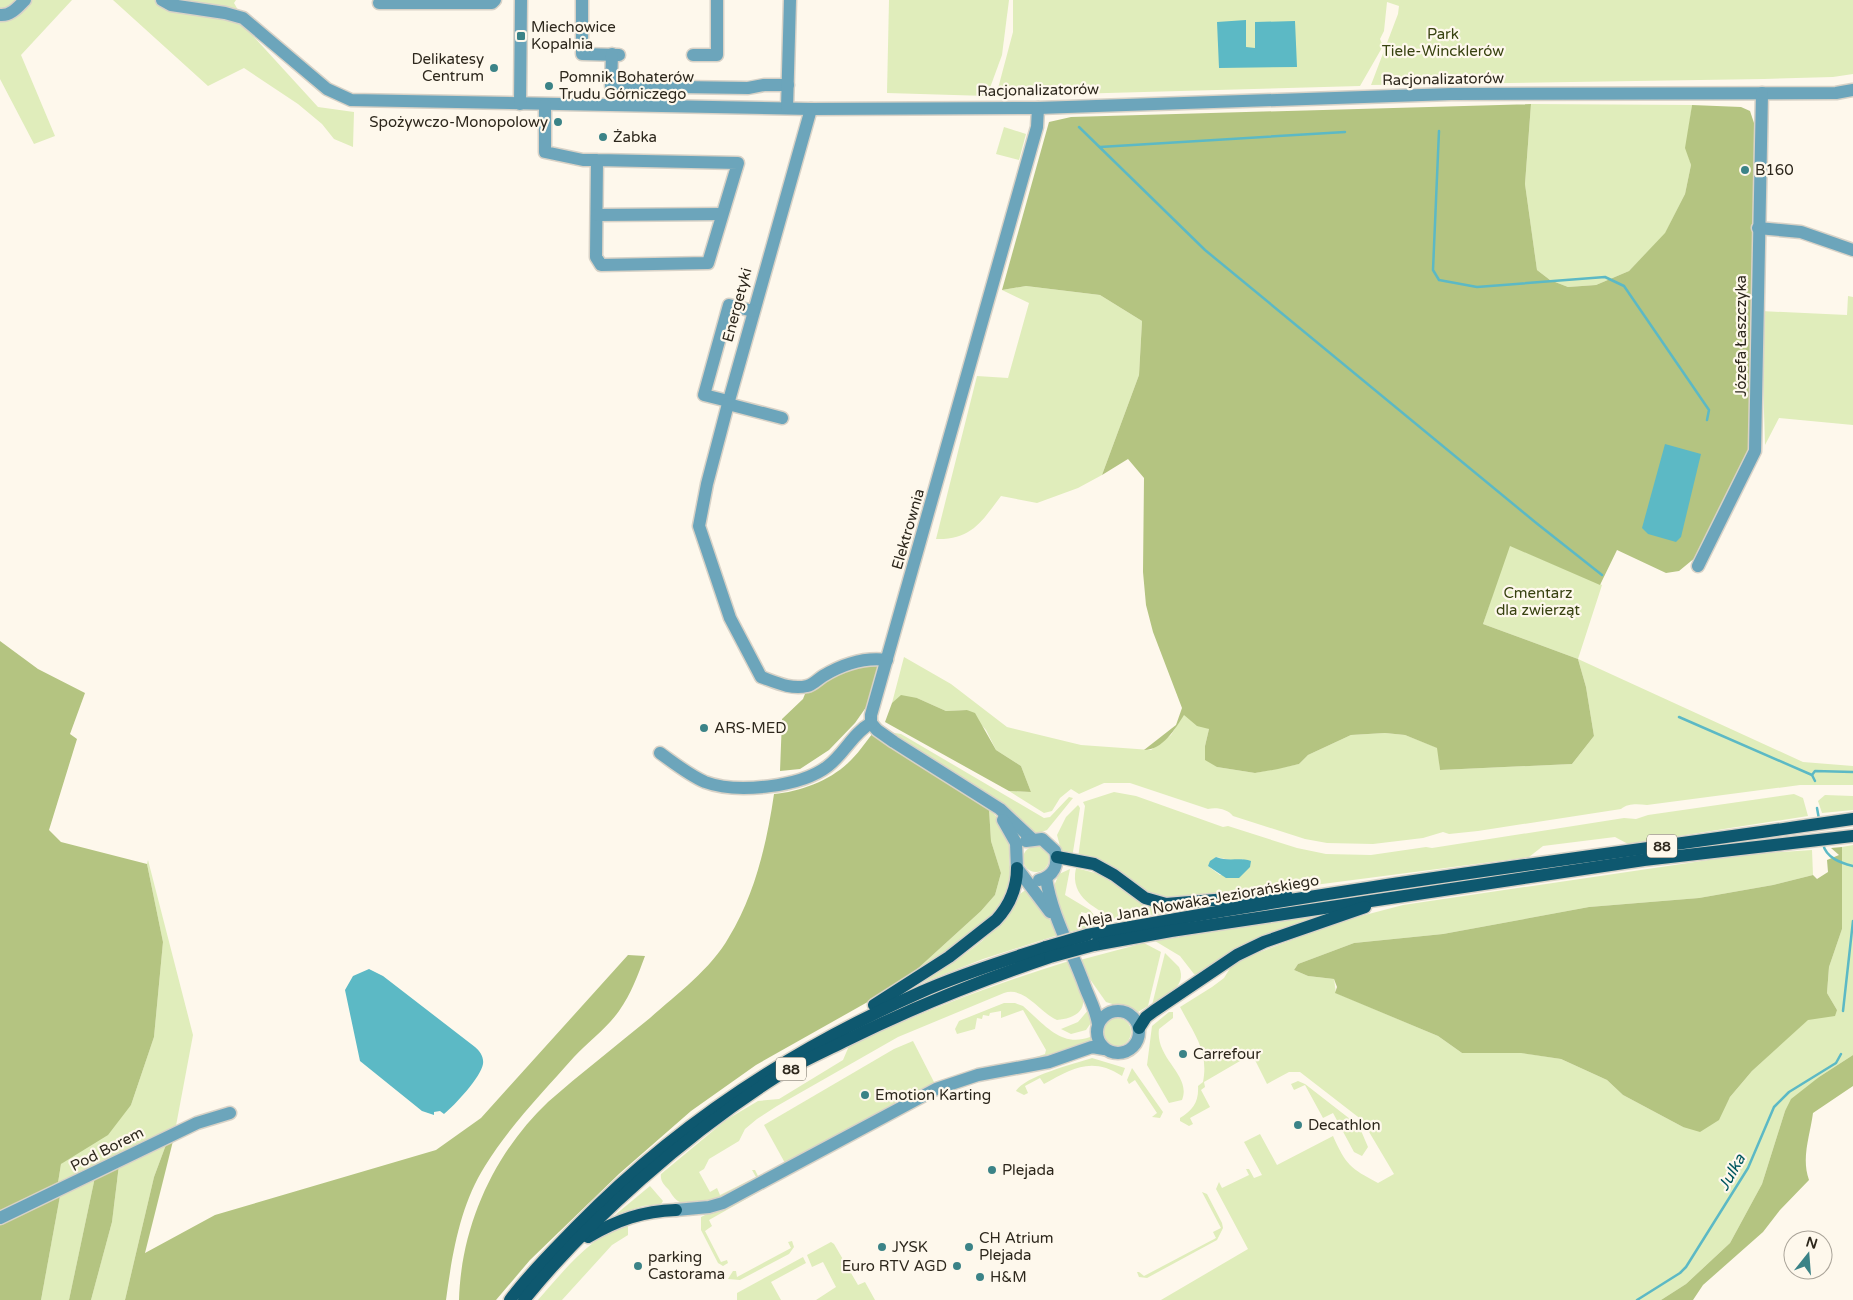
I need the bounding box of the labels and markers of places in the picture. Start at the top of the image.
place label: Miechowice Kopalnia [531,18,616,53]
marker: Miechowice Kopalnia [515,30,527,42]
place label: Delikatesy Centrum [411,50,484,85]
marker: Delikatesy Centrum [488,62,500,74]
place label: Pomnik Bohaterów Trudu Górniczego [559,68,694,103]
marker: Pomnik Bohaterów Trudu Górniczego [543,80,555,92]
place label: Spożywczo-Monopolowy [369,113,548,131]
marker: Spożywczo-Monopolowy [552,116,564,128]
place label: Żabka [613,128,657,146]
marker: Żabka [597,131,609,143]
place label: B160 [1755,161,1794,179]
marker: B160 [1739,164,1751,176]
place label: ARS-MED [714,719,787,737]
marker: ARS-MED [698,722,710,734]
place label: Carrefour [1193,1045,1261,1063]
marker: Carrefour [1177,1048,1189,1060]
place label: Emotion Karting [875,1086,991,1104]
marker: Emotion Karting [859,1089,871,1101]
place label: Decathlon [1308,1116,1381,1134]
marker: Decathlon [1292,1119,1304,1131]
place label: Plejada [1002,1161,1054,1179]
marker: Plejada [986,1164,998,1176]
place label: CH Atrium Plejada [979,1229,1054,1264]
place label: JYSK [892,1238,928,1256]
marker: JYSK [876,1241,888,1253]
marker: CH Atrium Plejada [963,1241,975,1253]
place label: parking Castorama [648,1248,725,1283]
place label: Euro RTV AGD [842,1257,947,1275]
marker: parking Castorama [632,1260,644,1272]
marker: Euro RTV AGD [951,1260,963,1272]
place label: H&M [990,1268,1027,1286]
marker: H&M [974,1271,986,1283]

